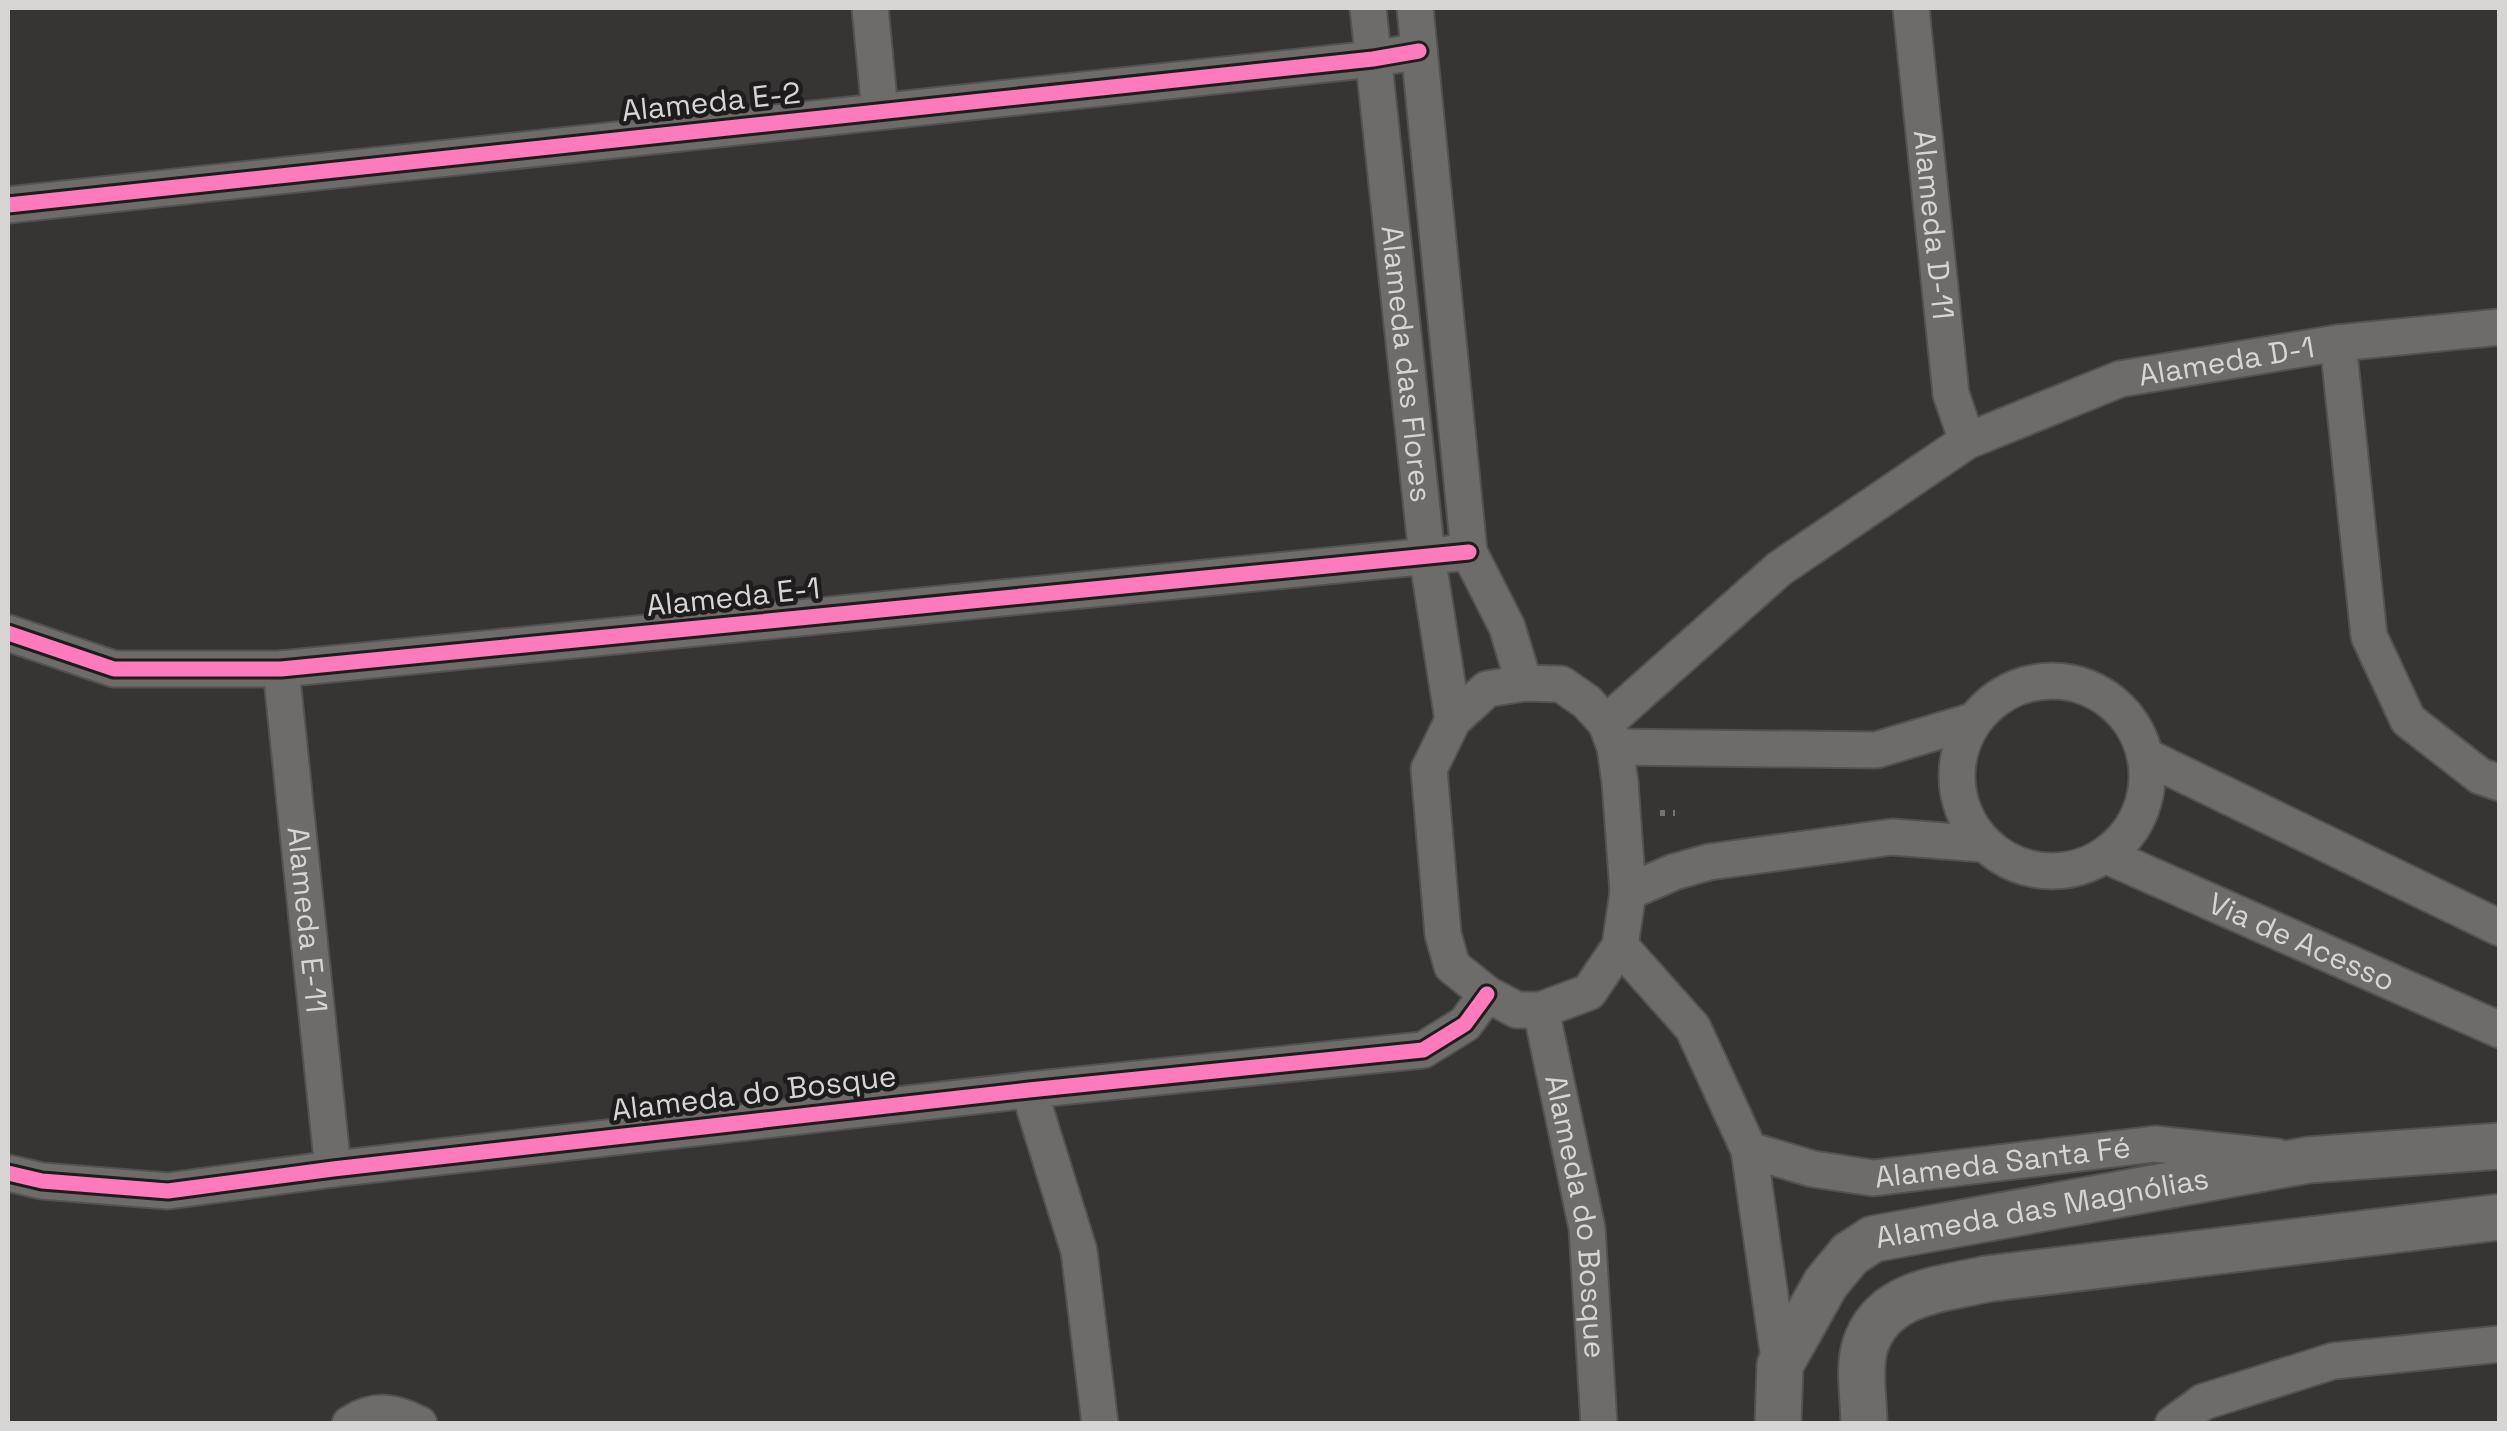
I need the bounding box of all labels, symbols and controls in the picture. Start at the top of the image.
street label: Alameda E-2 [619,73,802,130]
street label: Alameda D-11 [1905,128,1963,321]
street label: Alameda das Flores [1373,224,1441,504]
street label: Alameda D-1 [2136,327,2317,395]
street label: Alameda E-1 [644,568,822,625]
street label: Alameda E-11 [279,825,337,1015]
street label: Via de Acesso [2202,883,2401,1000]
street label: Alameda do Bosque [609,1056,899,1129]
street label: Alameda do Bosque [1536,1071,1615,1359]
street label: Alameda Santa Fé [1872,1127,2133,1197]
street label: Alameda das Magnólias [1872,1158,2212,1257]

